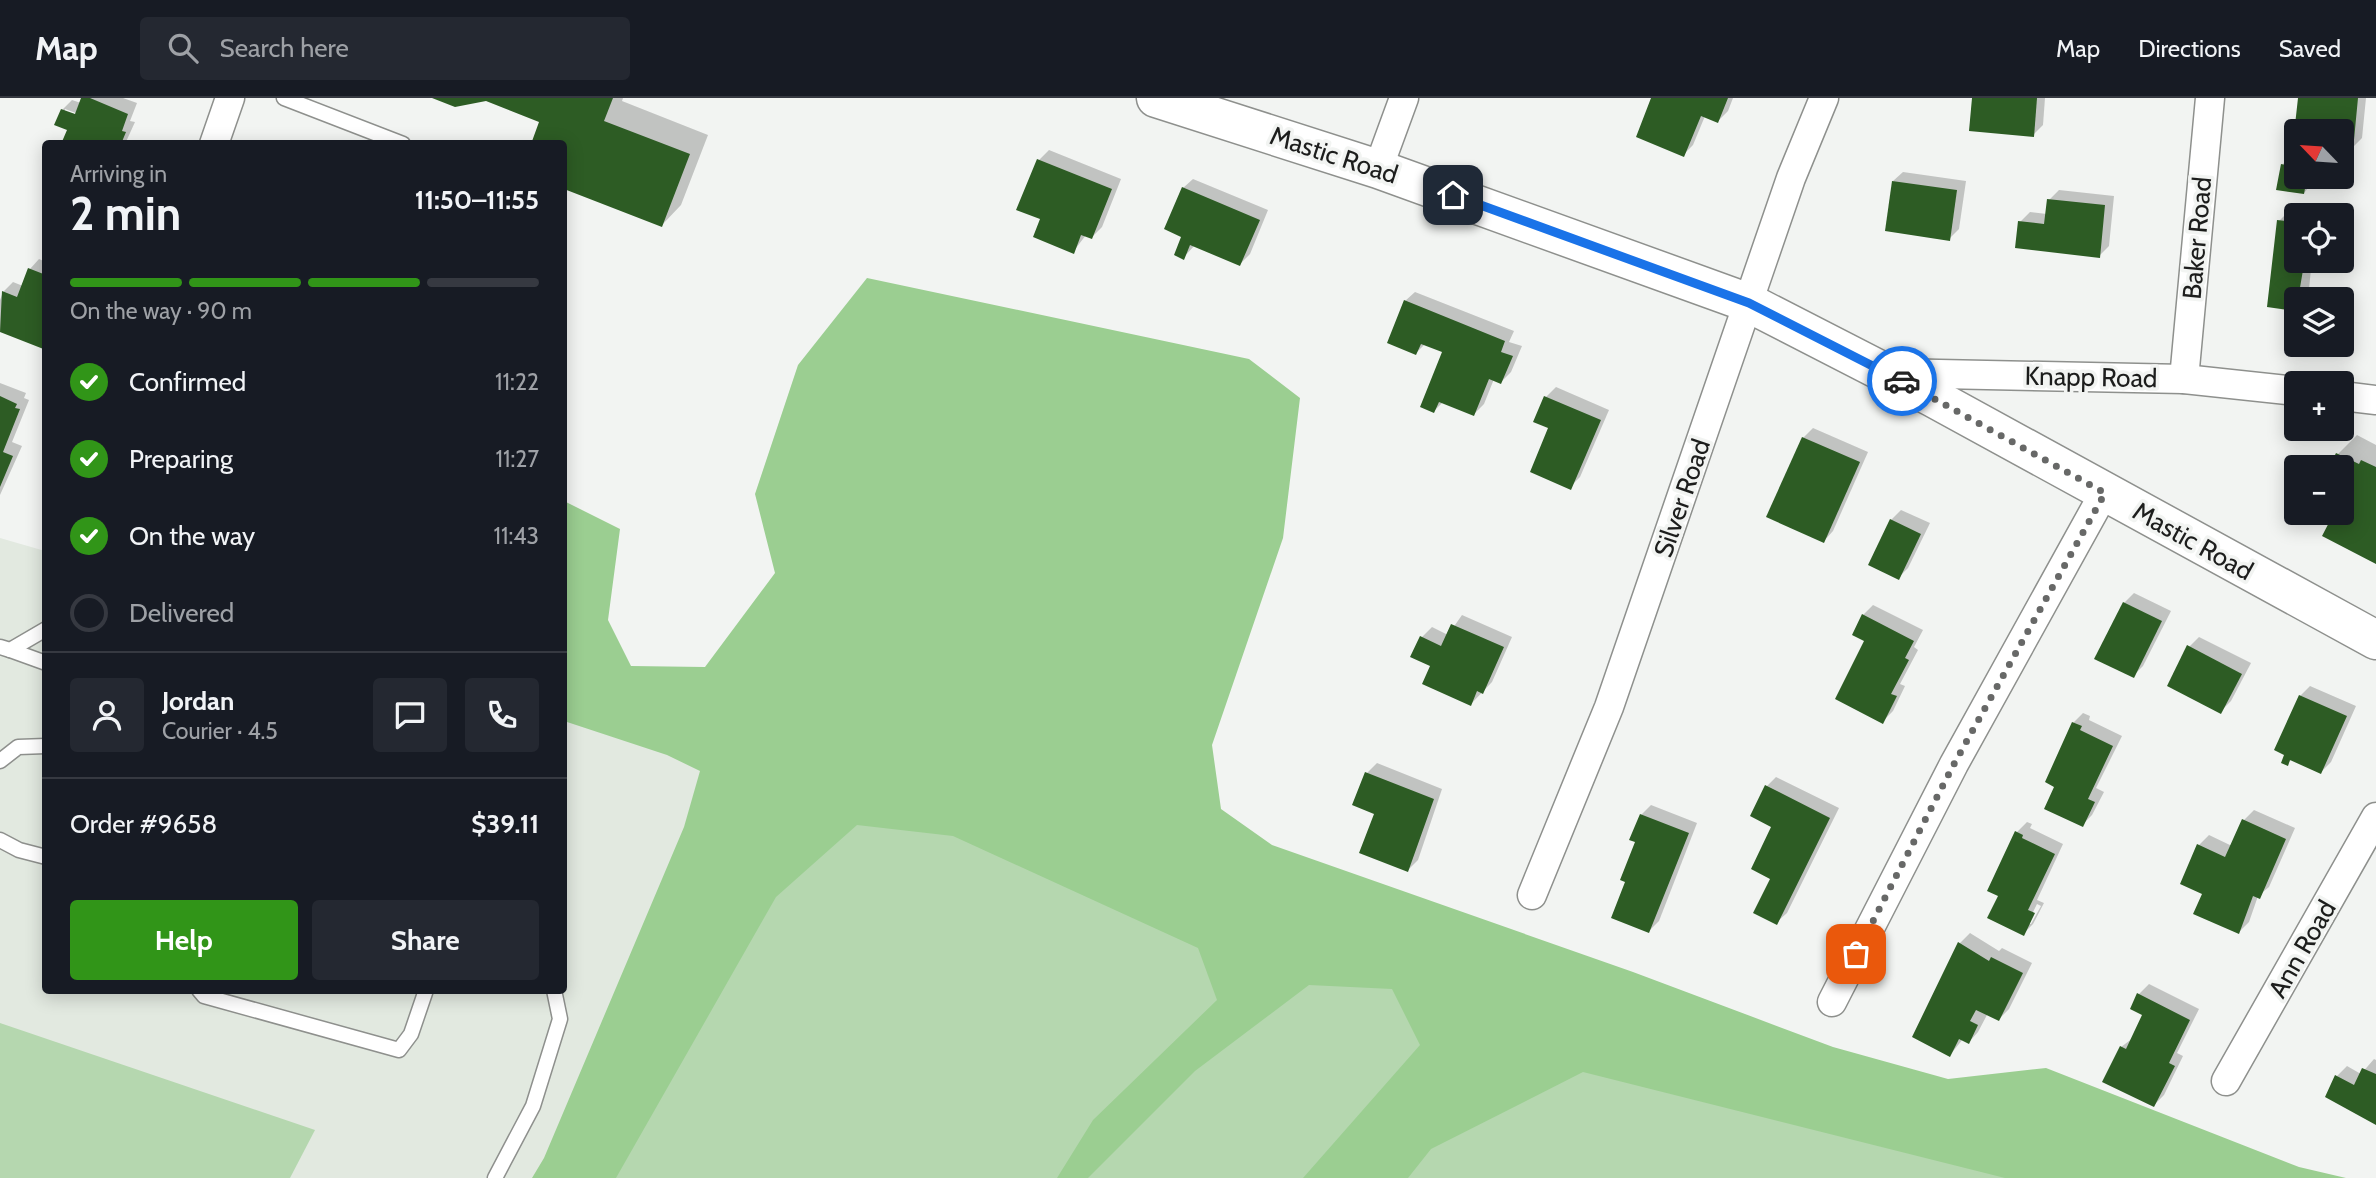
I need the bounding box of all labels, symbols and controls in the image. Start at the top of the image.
search box [140,17,630,80]
text: Map [35,28,98,68]
icon: search [164,29,202,67]
text: Search here [220,32,349,64]
text: Map [2056,34,2100,63]
text: Directions [2138,34,2241,63]
text: Saved [2279,34,2341,63]
street label: Mastic Road [1266,119,1402,191]
north arrow [2284,119,2354,189]
map controls [2284,119,2354,525]
text: Arriving in [70,160,167,188]
pin [1423,165,1483,225]
street label: Baker Road [2176,175,2218,301]
icon: home [1434,176,1472,214]
text: 11:50–11:55 [415,184,539,216]
text: 2 min [70,186,181,242]
button: locate [2284,203,2354,273]
button: layers [2284,287,2354,357]
text: On the way · 90 m [70,297,252,325]
courier [1867,346,1937,416]
street label: Knapp Road [2024,360,2158,394]
icon: car [1883,362,1921,400]
icon: check [70,363,108,401]
text: Confirmed [129,366,246,398]
text: 11:22 [495,368,539,396]
button: + [2284,371,2354,441]
street label: Silver Road [1647,435,1717,561]
icon: check [70,440,108,478]
text: Preparing [129,443,233,475]
text: 11:27 [496,445,539,473]
button: − [2284,455,2354,525]
street label: Mastic Road [2127,495,2259,587]
icon: check [70,517,108,555]
text: On the way [129,520,255,552]
text: 11:43 [493,522,539,550]
text: Delivered [129,597,234,629]
button: person [70,678,144,752]
button: chat [373,678,447,752]
button: phone [465,678,539,752]
text: Jordan [162,685,234,717]
text: Courier · 4.5 [162,717,278,745]
text: Order #9658 [70,808,217,840]
text: $39.11 [471,808,539,840]
street label: Ann Road [2261,895,2343,1003]
button: Help [70,900,298,980]
button: Share [312,900,539,980]
pin [1826,924,1886,984]
icon: bag [1837,935,1875,973]

